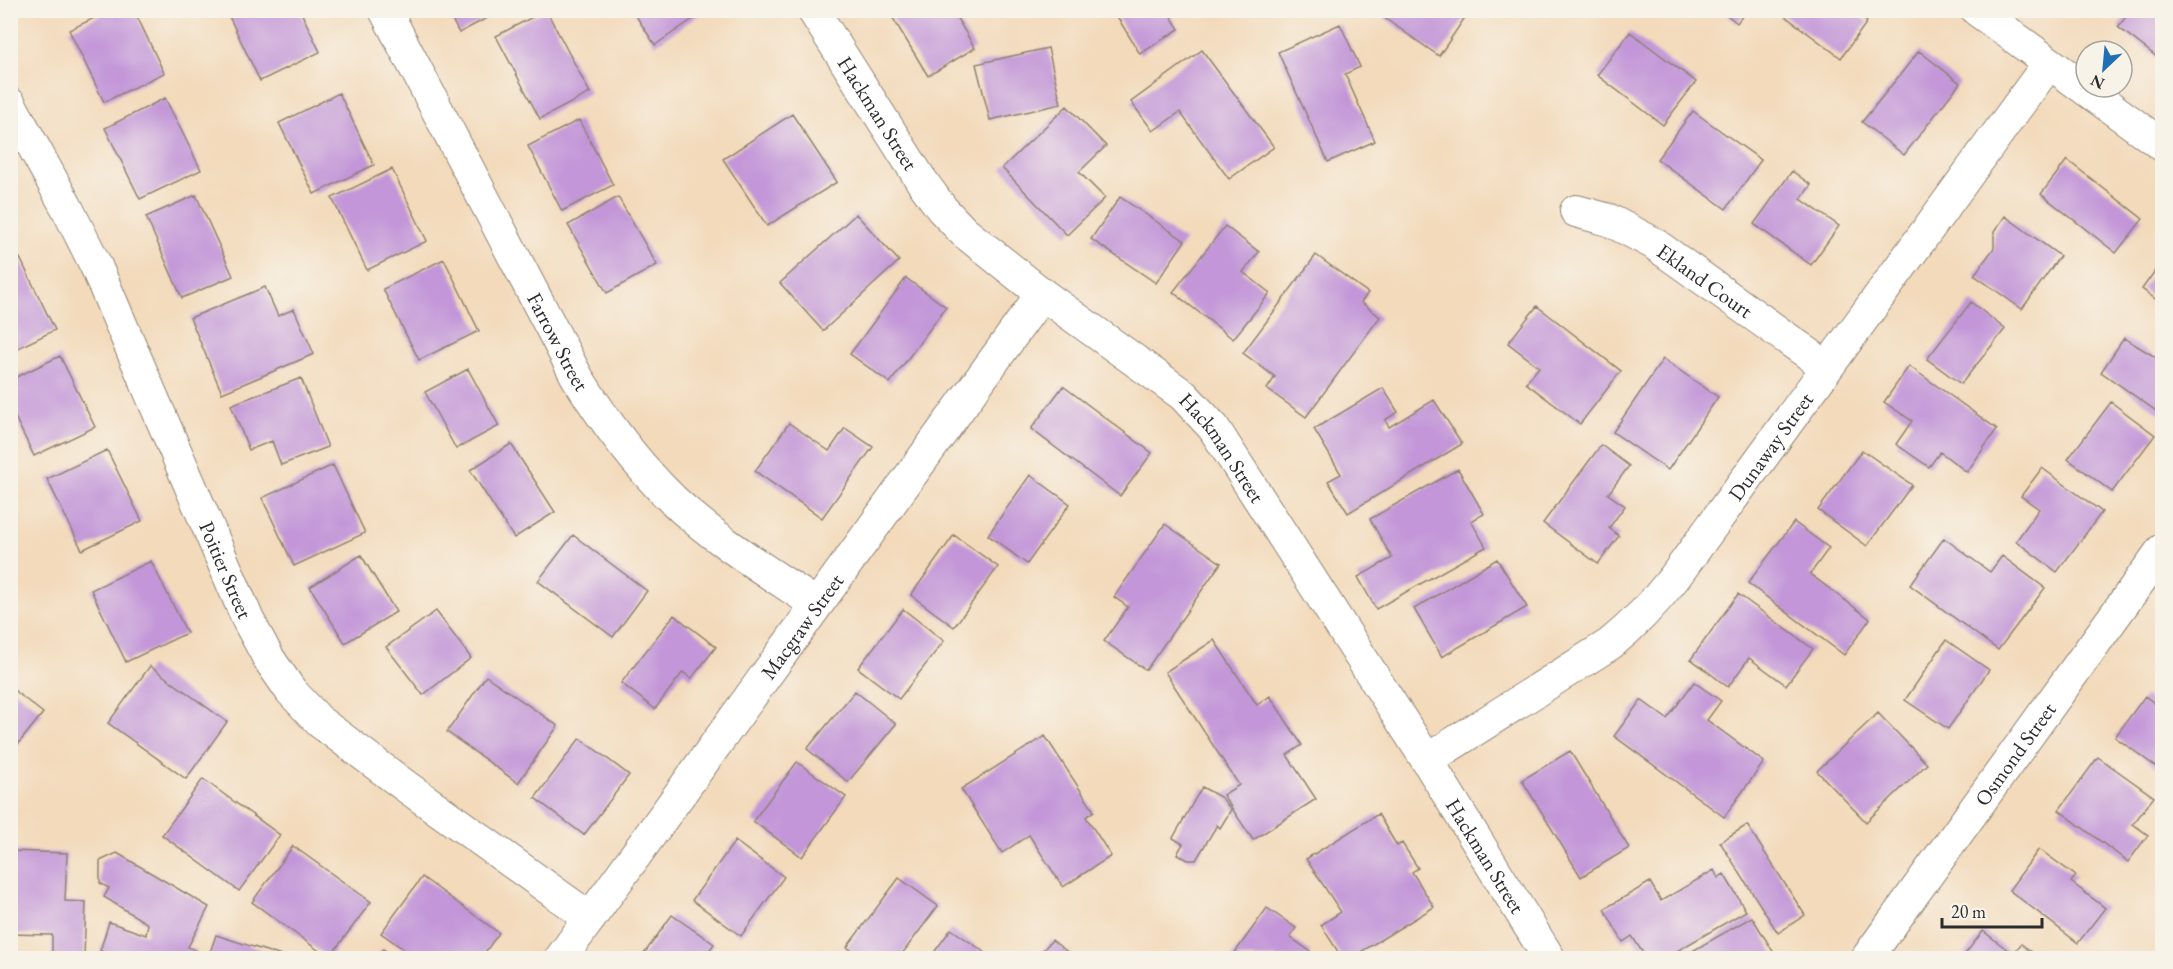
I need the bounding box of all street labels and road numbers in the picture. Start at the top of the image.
street label: Hackman Street [832,51,925,175]
street label: Ekland Court [1652,237,1759,324]
street label: Farrow Street [522,288,596,396]
street label: Hackman Street [1174,386,1272,508]
street label: Dunaway Street [1722,386,1819,506]
street label: Poitier Street [194,517,259,623]
street label: Macgraw Street [754,567,849,684]
street label: Osmond Street [1968,696,2061,811]
street label: Hackman Street [1440,793,1532,918]

